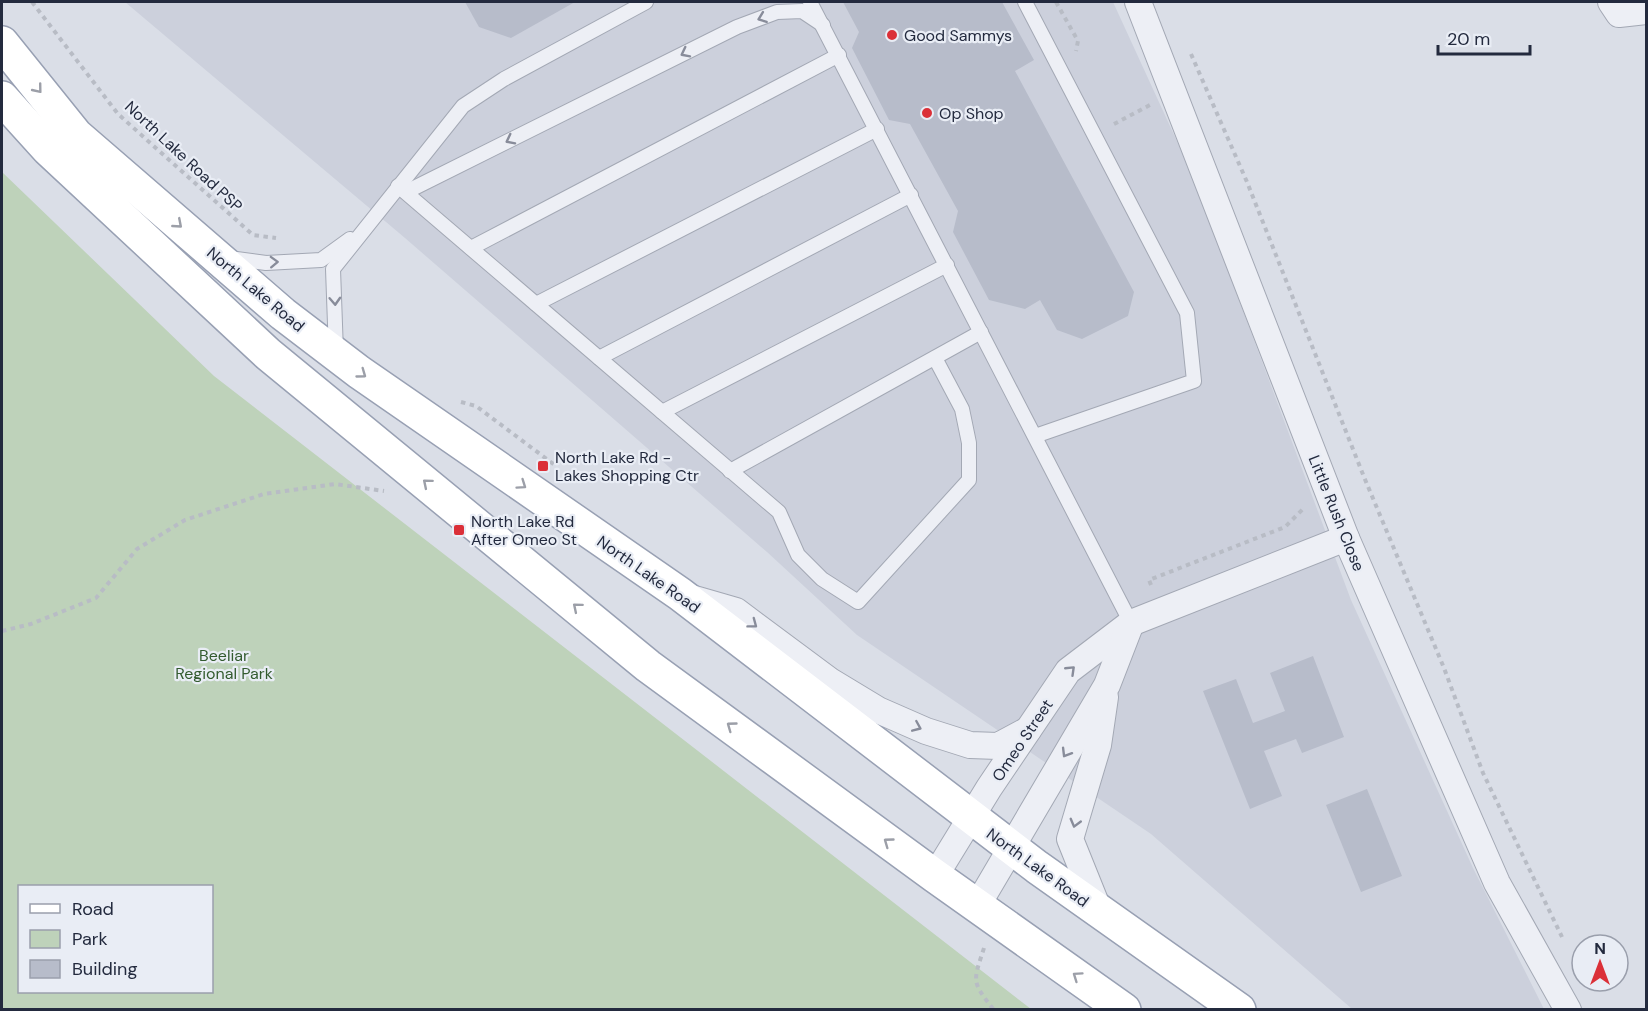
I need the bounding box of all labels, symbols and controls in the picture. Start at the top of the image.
one-way arrow [757,11,768,23]
scale bar [1438,18,1530,56]
place label: Good Sammys [904,25,1012,46]
text: 20 m [1447,27,1490,51]
marker: Good Sammys [885,28,899,42]
one-way arrow [680,46,691,58]
one-way arrow [31,82,42,93]
street label: North Lake Road PSP [120,96,247,216]
place label: Op Shop [939,103,1004,124]
marker: Op Shop [920,106,934,120]
one-way arrow [505,133,516,145]
one-way arrow [171,216,182,227]
street label: North Lake Road [202,242,309,336]
one-way arrow [269,256,278,269]
one-way arrow [328,296,341,305]
one-way arrow [355,367,366,378]
place label: North Lake Rd - Lakes Shopping Ctr [555,447,699,486]
street label: Little Rush Close [1304,452,1369,574]
marker: North Lake Rd - Lakes Shopping Ctr [536,459,550,473]
one-way arrow [515,478,526,489]
one-way arrow [422,479,433,490]
place label: North Lake Rd After Omeo St [471,511,577,550]
marker: North Lake Rd After Omeo St [452,523,466,537]
street label: North Lake Road [593,531,704,618]
one-way arrow [573,603,584,614]
one-way arrow [746,616,757,627]
park label: Beeliar Regional Park [175,645,273,684]
one-way arrow [1065,666,1075,677]
street label: Omeo Street [987,695,1058,785]
one-way arrow [911,720,922,732]
one-way arrow [726,722,737,733]
one-way arrow [1062,747,1074,757]
one-way arrow [1069,818,1082,828]
street label: North Lake Road [982,823,1093,912]
one-way arrow [884,838,895,849]
legend [18,885,213,993]
text: Road [72,897,114,921]
text: Park [72,927,108,951]
north arrow [1570,933,1630,993]
text: N [1594,938,1606,959]
text: Building [72,957,137,981]
one-way arrow [1072,972,1083,983]

